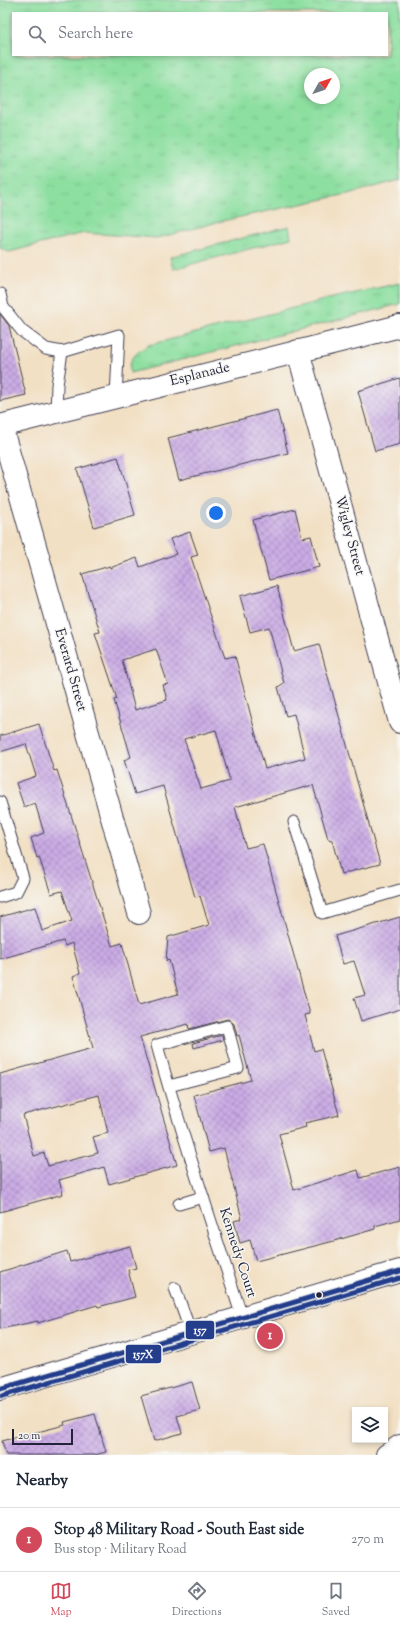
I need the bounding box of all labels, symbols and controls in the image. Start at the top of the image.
search box [12,12,388,56]
icon: search [26,23,48,45]
text: Search here [58,24,133,45]
north arrow [304,68,340,104]
street label: Esplanade [168,358,232,392]
street label: Wigley Street [329,494,369,578]
your location [206,503,226,523]
street label: Everard Street [49,626,91,714]
street label: Kennedy Court [213,1206,261,1301]
unlabelled marker [314,1290,324,1300]
line badge: 157 [185,1320,215,1340]
pin: 1 [257,1321,283,1351]
text: 157 [192,1323,207,1339]
line badge: 157X [125,1344,162,1364]
text: 157X [132,1347,154,1363]
map controls [352,1407,388,1443]
button: layers [352,1407,388,1443]
scale bar [12,1427,73,1446]
text: 20 m [18,1428,40,1444]
text: Nearby [16,1469,68,1493]
text: Stop 48 Military Road - South East side [54,1520,304,1541]
text: 1 [27,1531,31,1549]
text: 270 m [351,1531,384,1549]
text: Bus stop · Military Road [54,1541,187,1559]
tab: Map [50,1580,72,1620]
tab: Directions [172,1580,222,1620]
tab: Saved [322,1580,350,1620]

